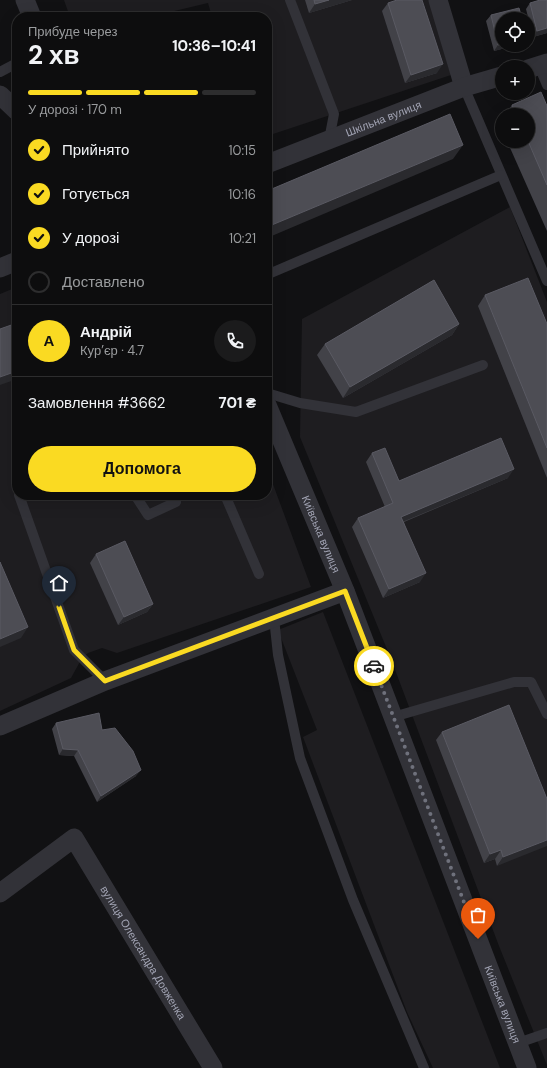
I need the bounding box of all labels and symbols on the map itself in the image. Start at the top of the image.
street label: Шкільна вулиця [343,97,423,140]
street label: Київська вулиця [299,493,344,575]
pin [42,566,76,607]
courier [354,646,394,686]
street label: вулиця Олександра Довженка [97,883,189,1023]
pin [461,898,495,939]
street label: Київська вулиця [481,963,524,1045]

